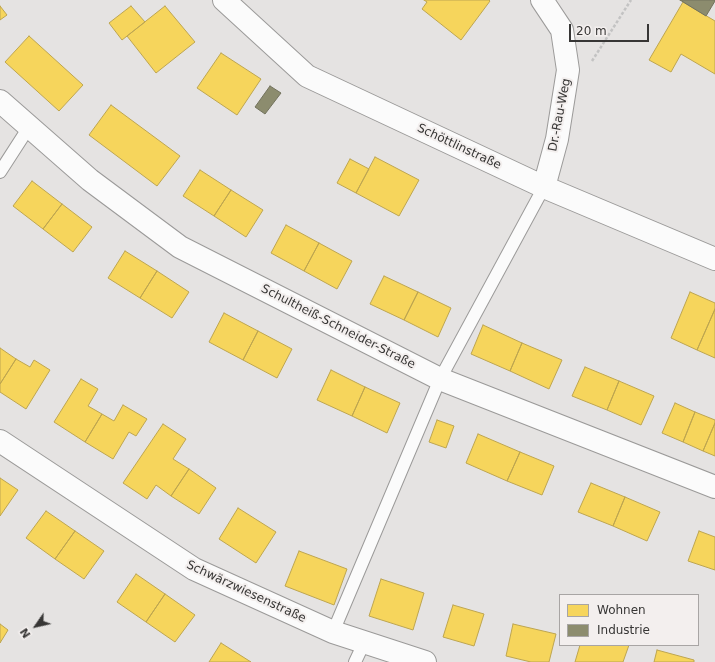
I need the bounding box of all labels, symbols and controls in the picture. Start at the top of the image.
scale bar [571,16,651,42]
text: 20 m [576,24,607,38]
street label: Dr.-Rau-Weg [546,77,574,153]
street label: Schöttlinstraße [415,121,503,173]
street label: Schultheiß-Schneider-Straße [259,282,417,372]
street label: Schwärzwiesenstraße [184,558,308,626]
legend [559,594,699,646]
text: Wohnen [597,603,646,617]
north arrow [16,606,56,646]
text: Industrie [597,623,650,637]
text: N [18,626,34,640]

